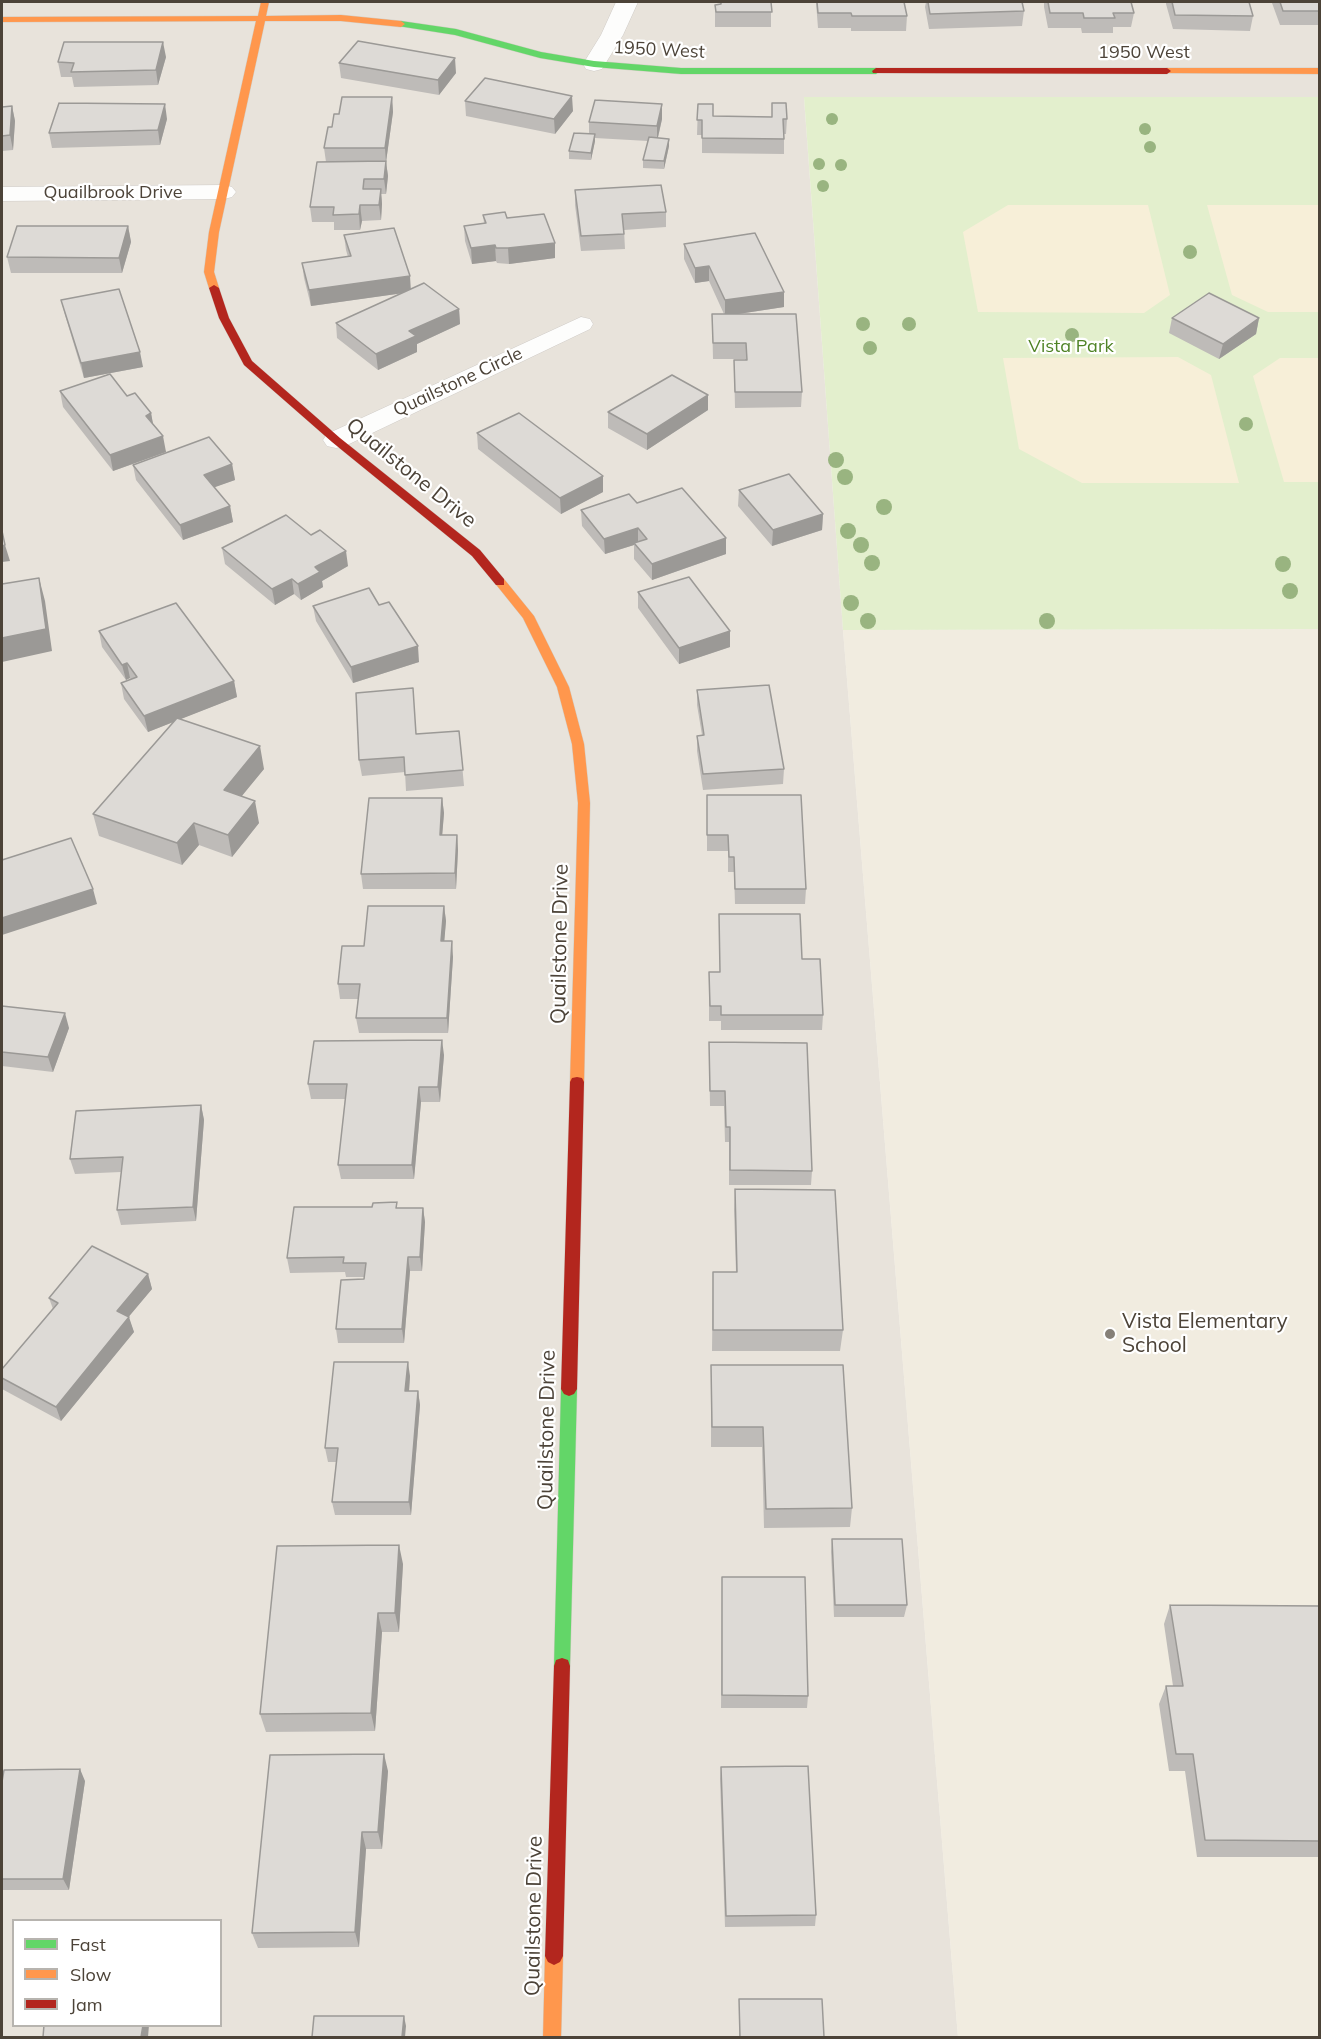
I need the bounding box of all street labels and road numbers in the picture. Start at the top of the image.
street label: 1950 West [613,37,705,63]
street label: 1950 West [1098,42,1190,64]
street label: Quailbrook Drive [44,182,182,204]
street label: Quailstone Circle [390,343,526,421]
street label: Quailstone Drive [341,413,481,533]
street label: Quailstone Drive [546,864,574,1024]
street label: Quailstone Drive [533,1350,561,1510]
street label: Quailstone Drive [520,1836,548,1996]

